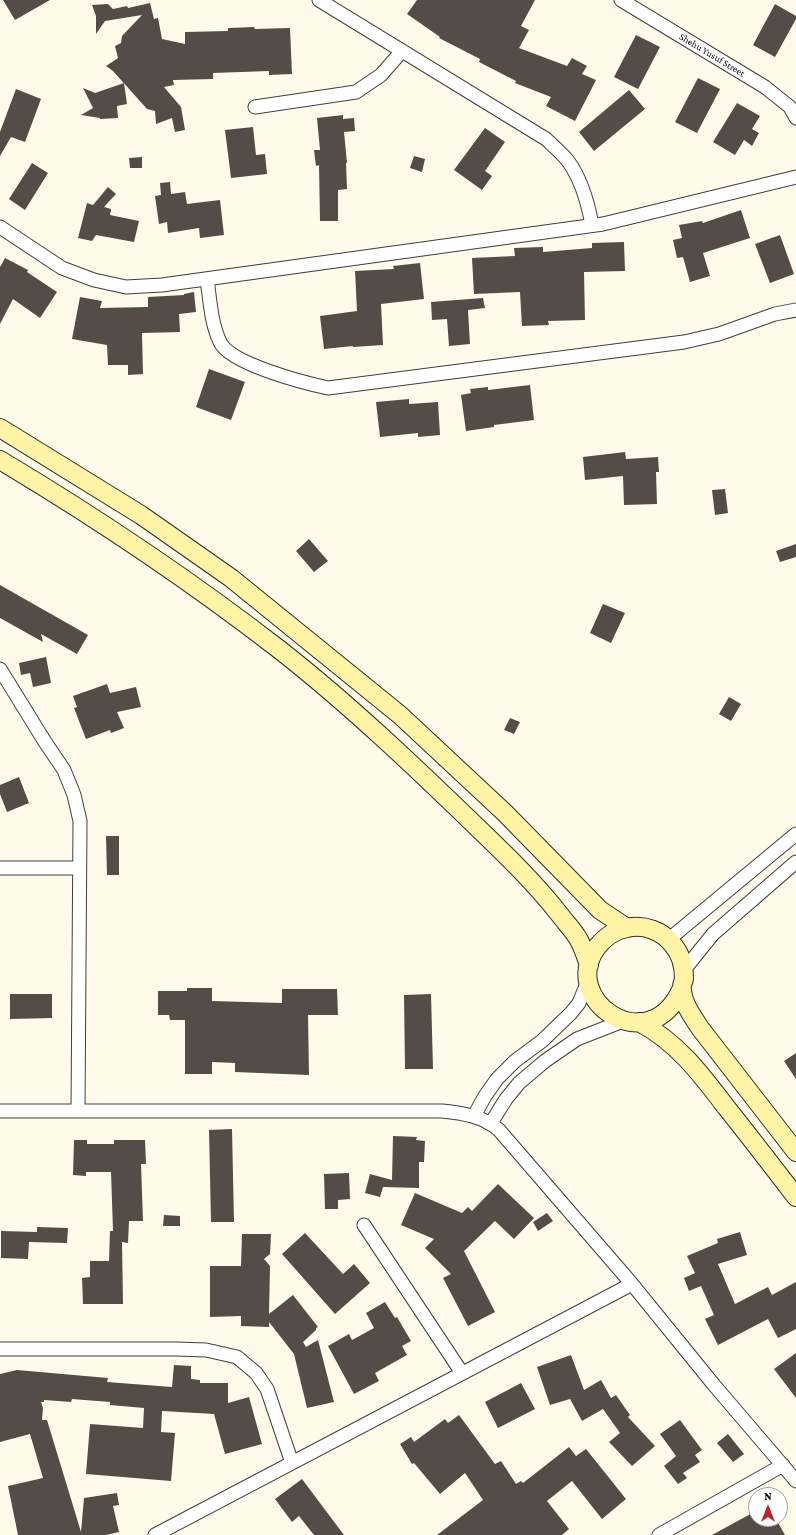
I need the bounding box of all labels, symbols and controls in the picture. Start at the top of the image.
street label: Shehu Yusuf Street [677,31,747,79]
north arrow [748,1487,788,1527]
text: N [764,1490,772,1502]

